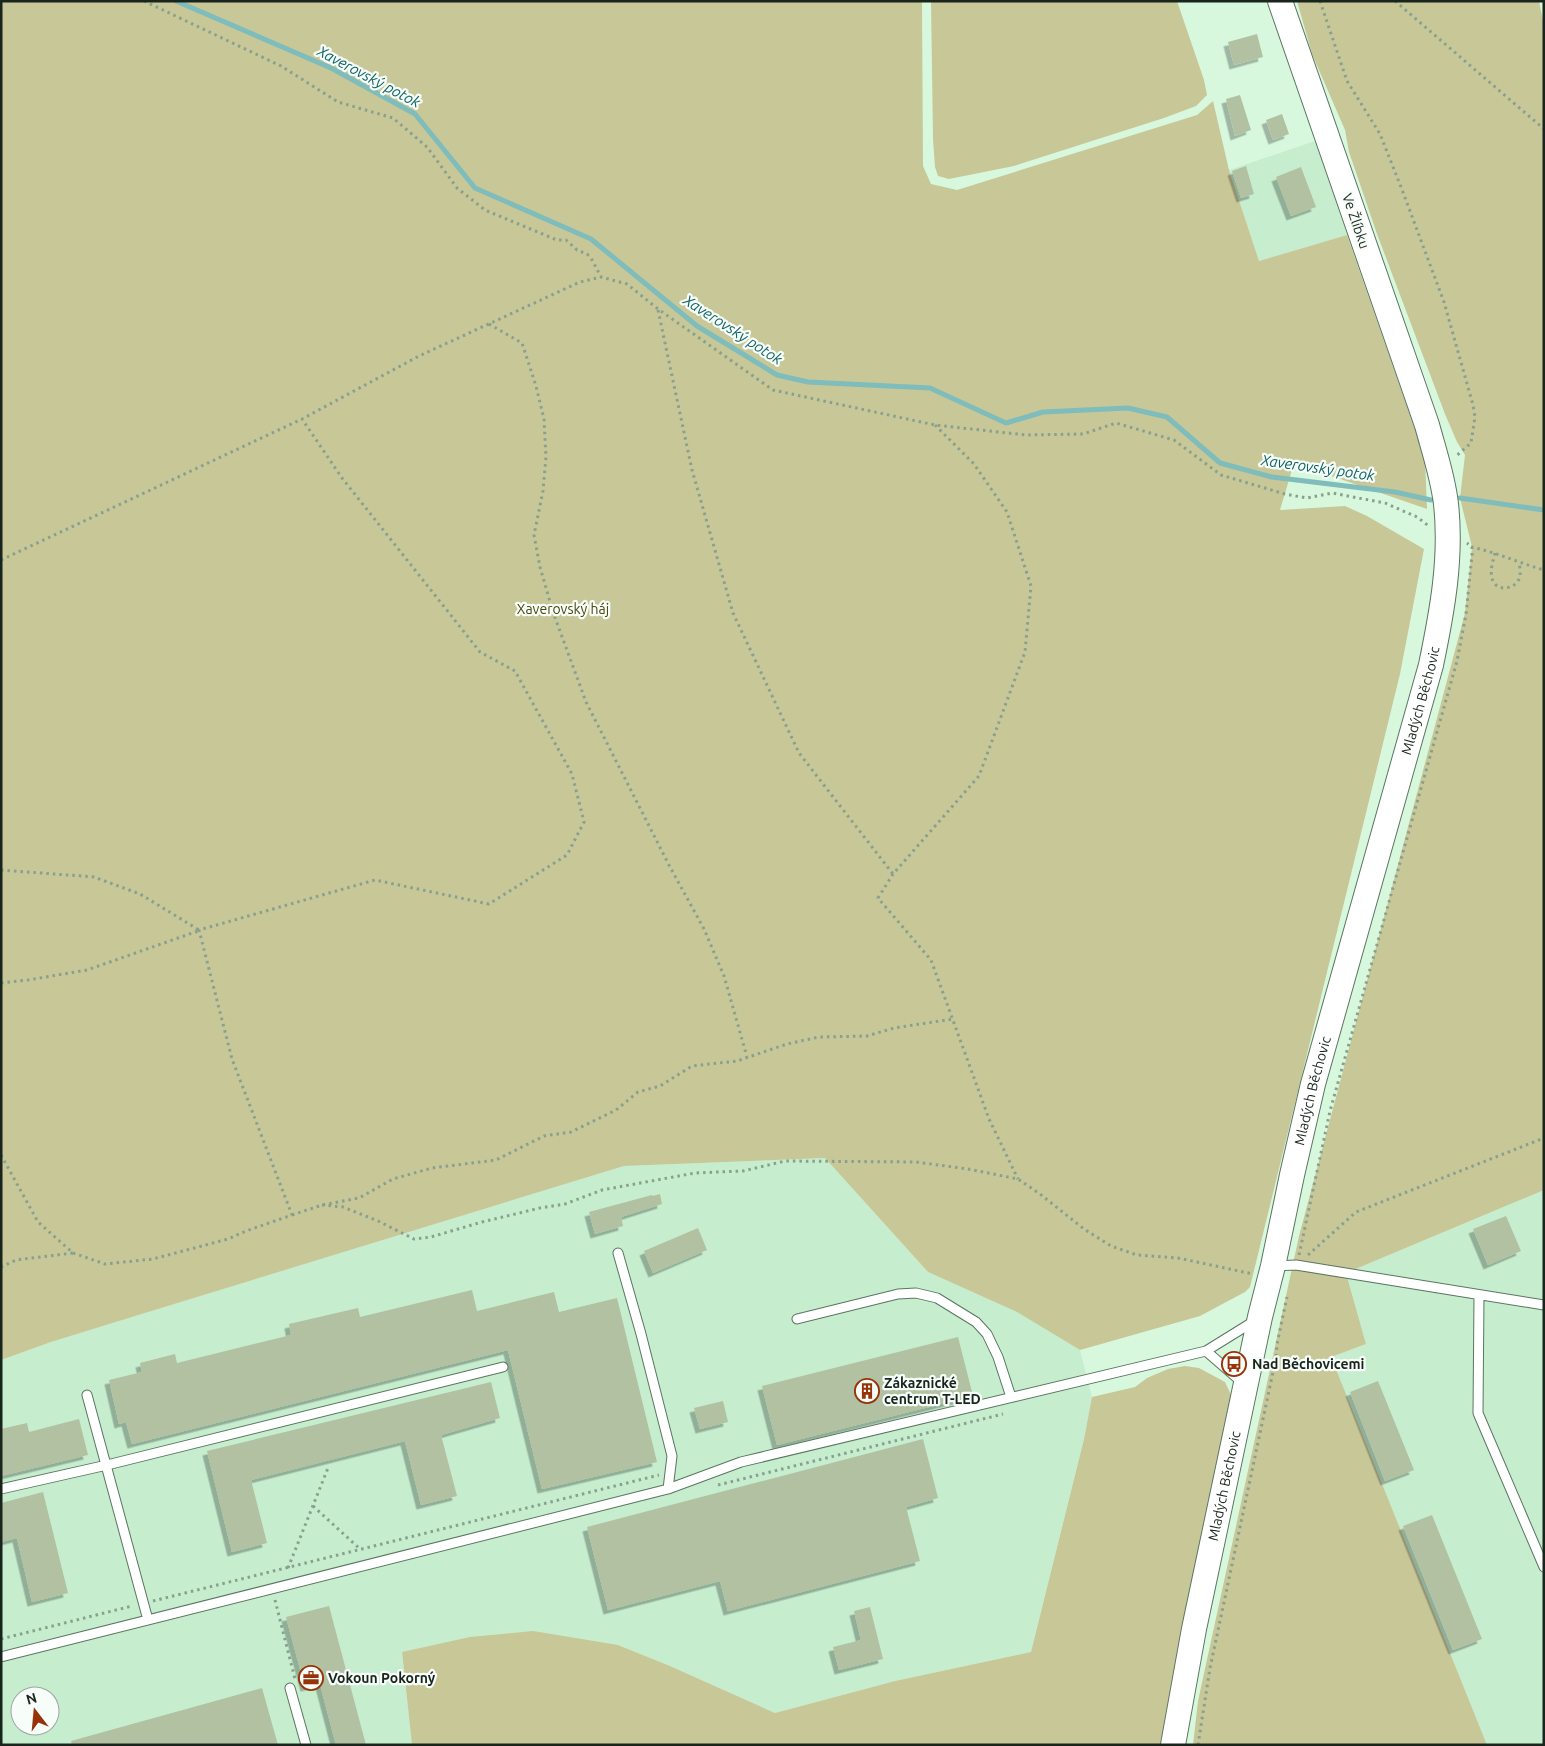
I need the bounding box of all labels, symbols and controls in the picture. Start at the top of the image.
water label: Xaverovský potok [314,42,424,111]
street label: Ve Žlíbku [1339,191,1374,251]
water label: Xaverovský potok [680,291,786,368]
water label: Xaverovský potok [1259,451,1376,484]
park label: Xaverovský háj [517,601,609,617]
street label: Mladých Běchovic [1398,645,1443,757]
street label: Mladých Běchovic [1291,1034,1334,1147]
bus stop icon: Nad Běchovicemi [1221,1351,1247,1377]
place label: Nad Běchovicemi [1252,1356,1365,1372]
place label: Zákaznické centrum T-LED [884,1375,981,1407]
building icon: Zákaznické centrum T-LED [854,1378,880,1404]
street label: Mladých Běchovic [1205,1429,1244,1542]
office icon: Vokoun Pokorný [298,1665,324,1691]
place label: Vokoun Pokorný [328,1670,436,1686]
north arrow [10,1686,60,1736]
text: N [24,1689,39,1708]

